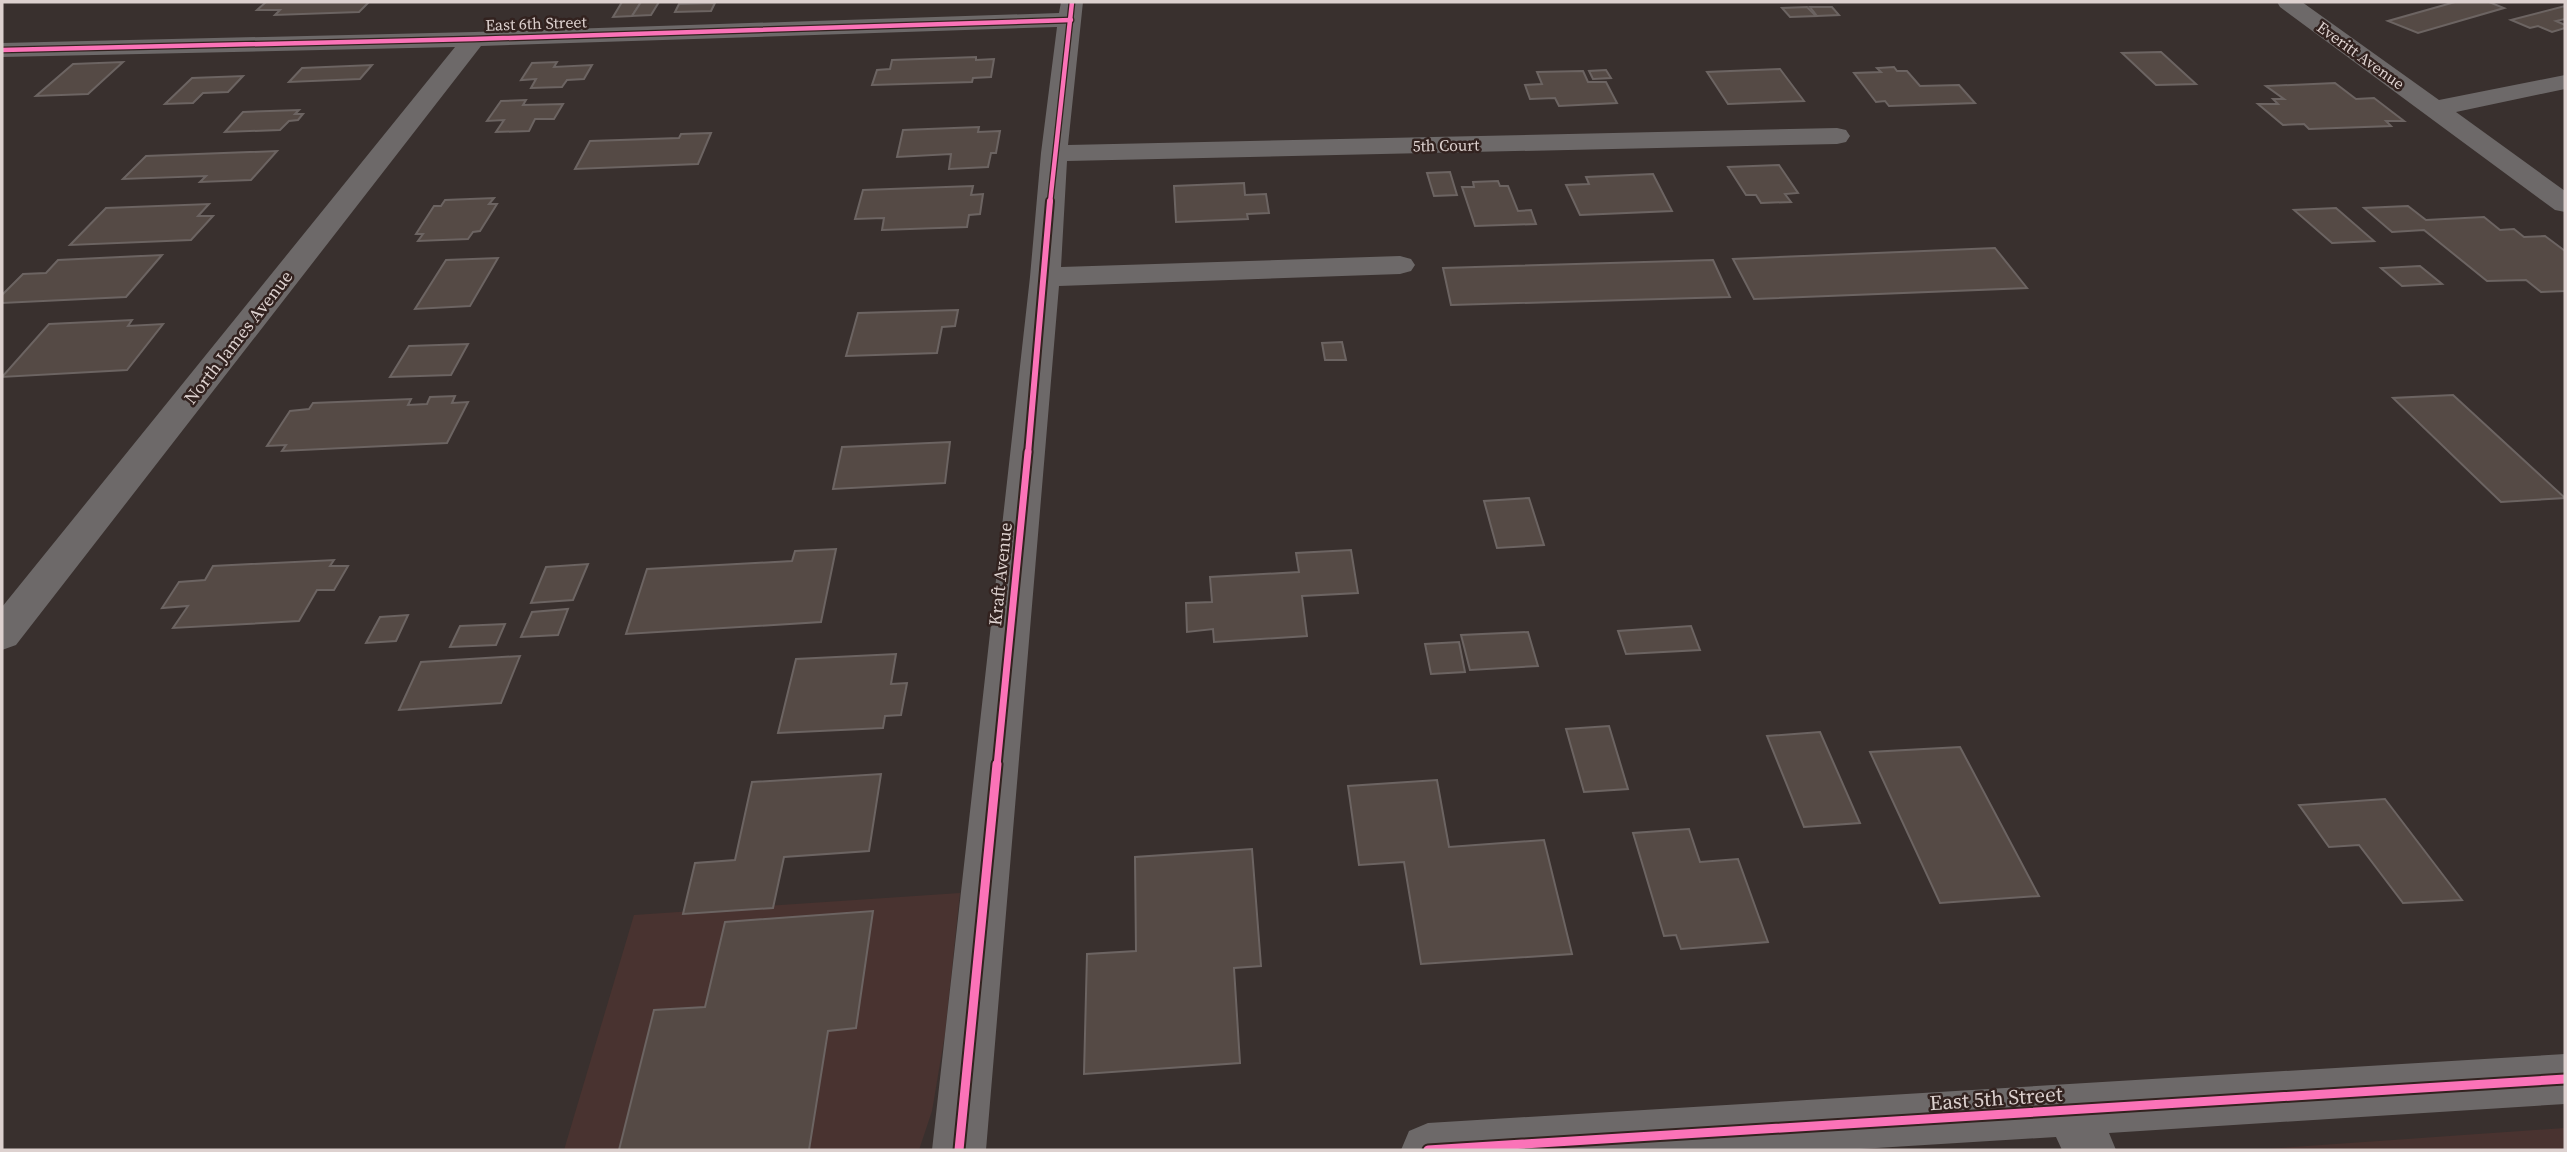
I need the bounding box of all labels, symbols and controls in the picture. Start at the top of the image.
street label: East 6th Street [485,10,588,36]
street label: Everitt Avenue [2313,16,2409,94]
street label: 5th Court [1412,133,1480,157]
street label: North James Avenue [178,265,298,409]
street label: Kraft Avenue [982,521,1018,627]
street label: East 5th Street [1928,1079,2064,1117]

